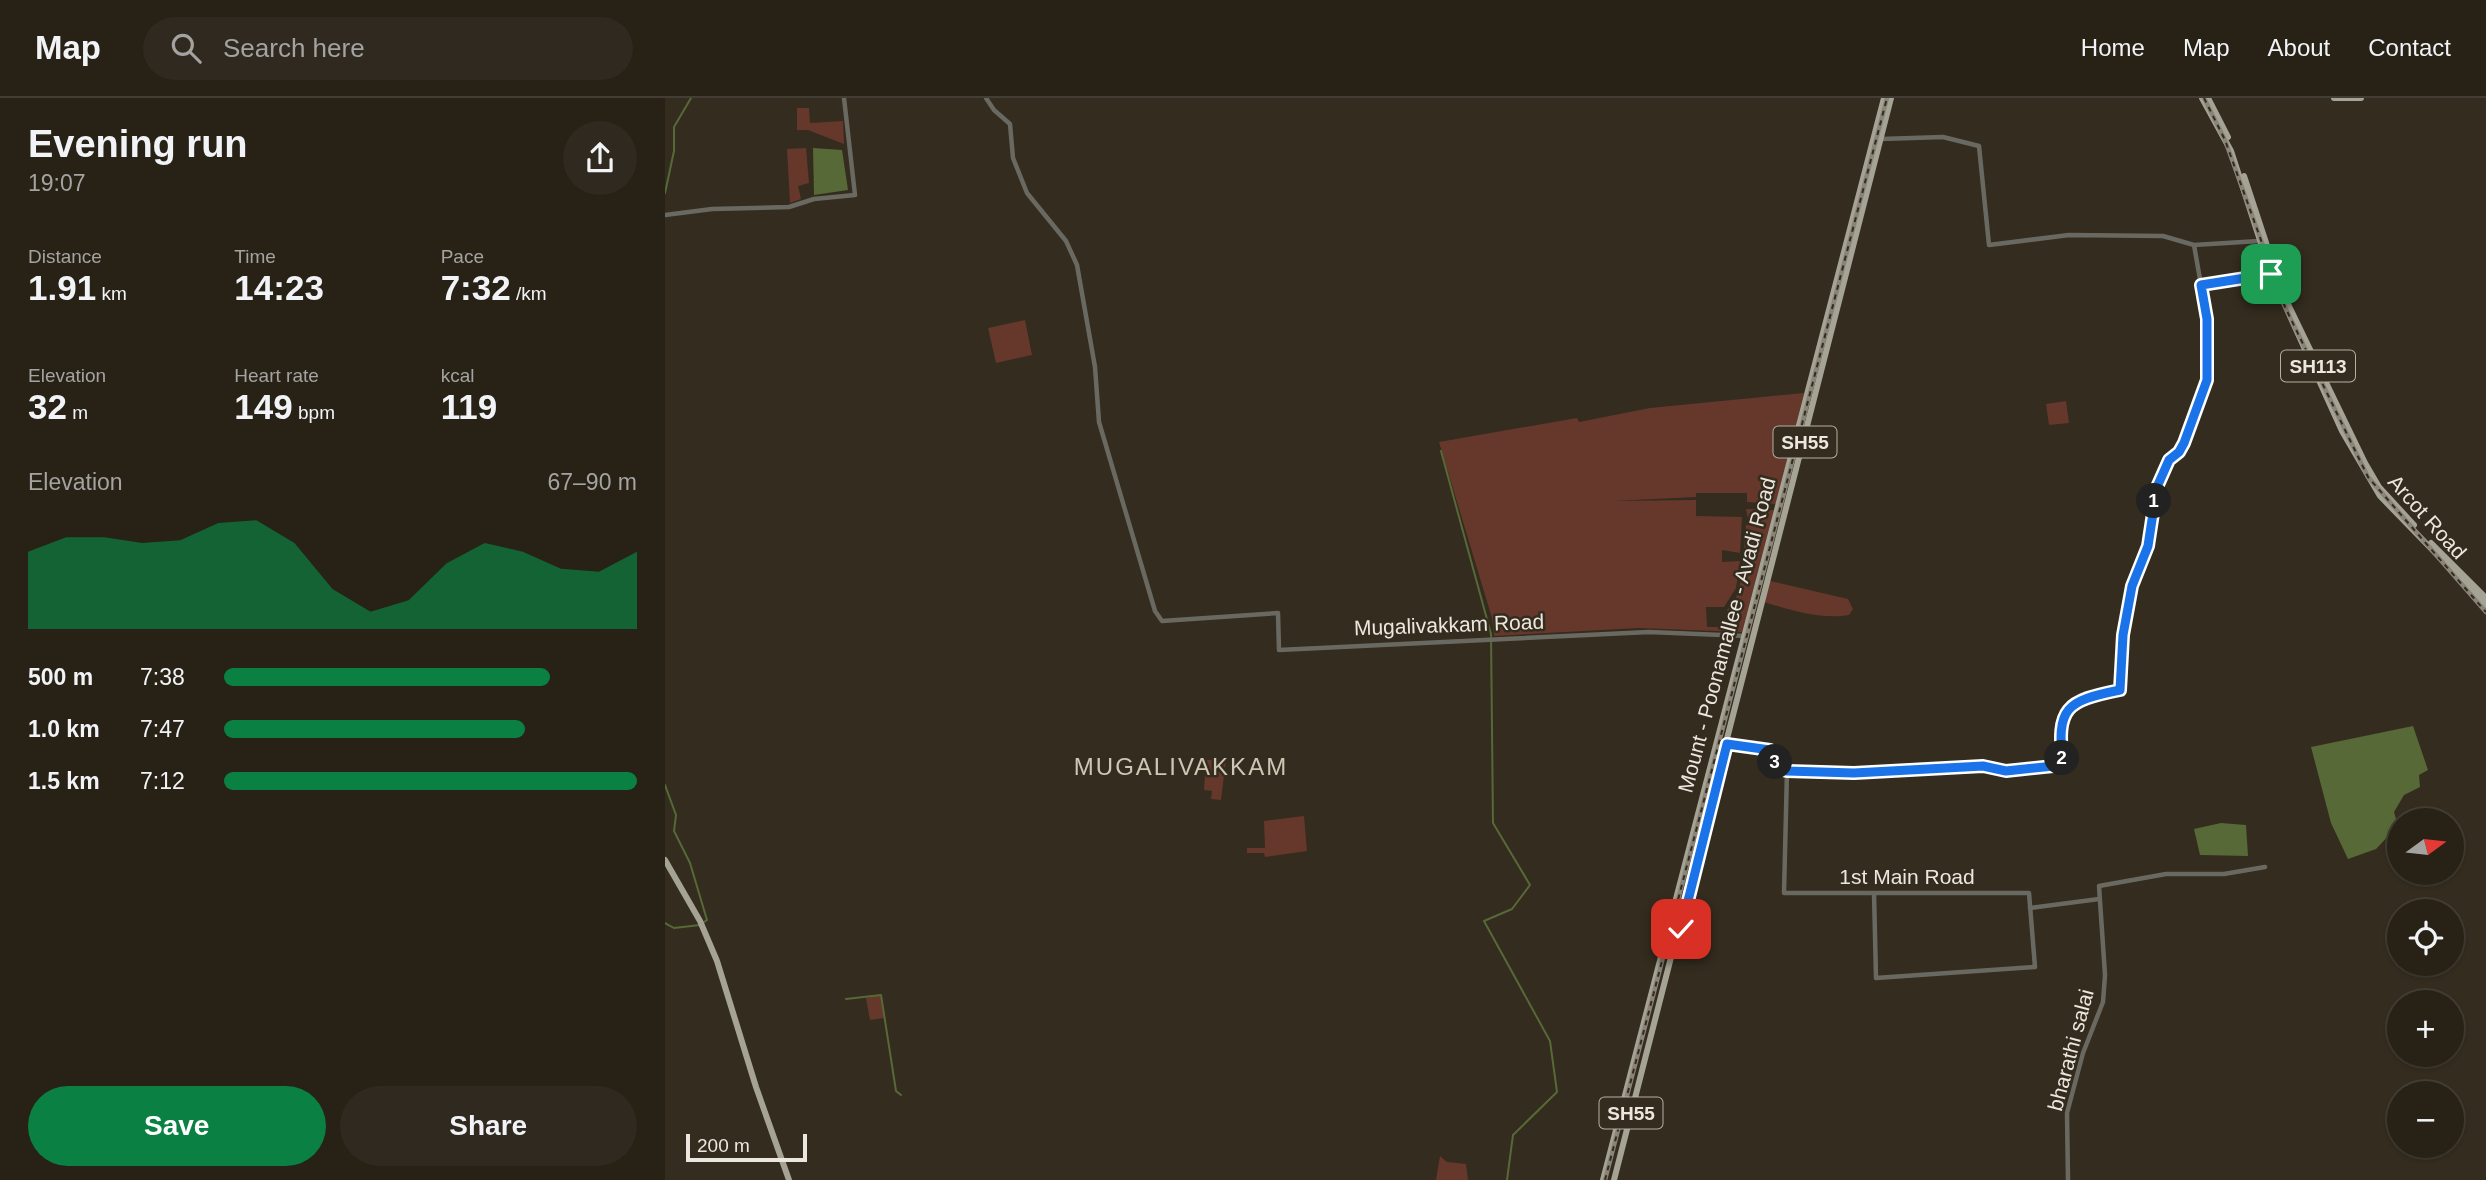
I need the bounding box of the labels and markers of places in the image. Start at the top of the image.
pin [2241,244,2301,304]
pin: 1 [2137,484,2171,518]
pin: 2 [2045,740,2079,776]
pin: 3 [1757,744,1793,780]
pin [1651,899,1711,959]

